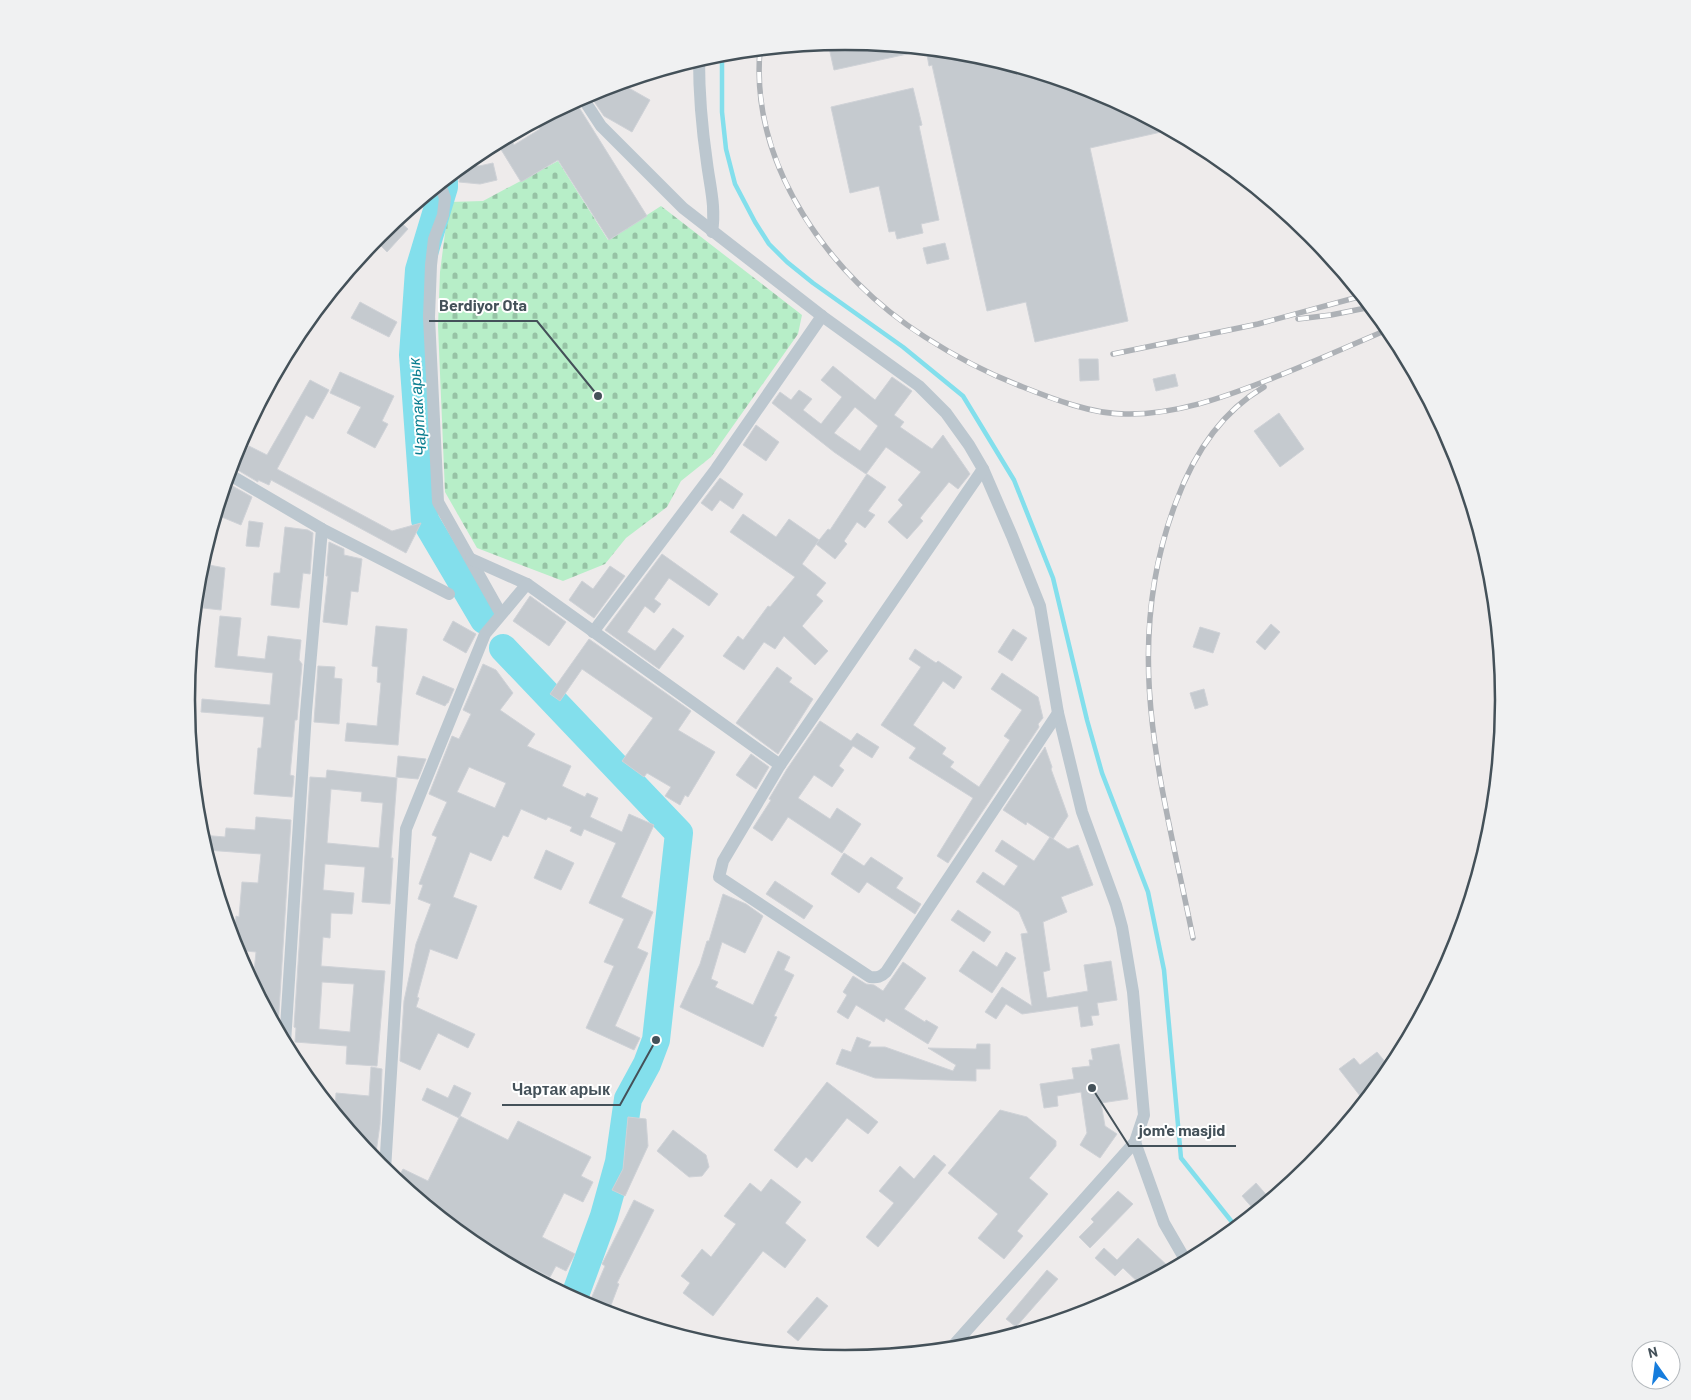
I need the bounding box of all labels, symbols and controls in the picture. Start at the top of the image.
callout: Berdiyor Ota [429,290,537,321]
text: Berdiyor Ota [439,295,527,314]
water label: Чартак арык [403,356,429,457]
callout: Чартак арык [502,1074,620,1105]
text: Чартак арык [512,1079,611,1098]
callout: jom'e masjid [1129,1115,1236,1146]
text: jom'e masjid [1138,1120,1225,1139]
north arrow [1631,1340,1681,1390]
text: N [1646,1343,1659,1361]

